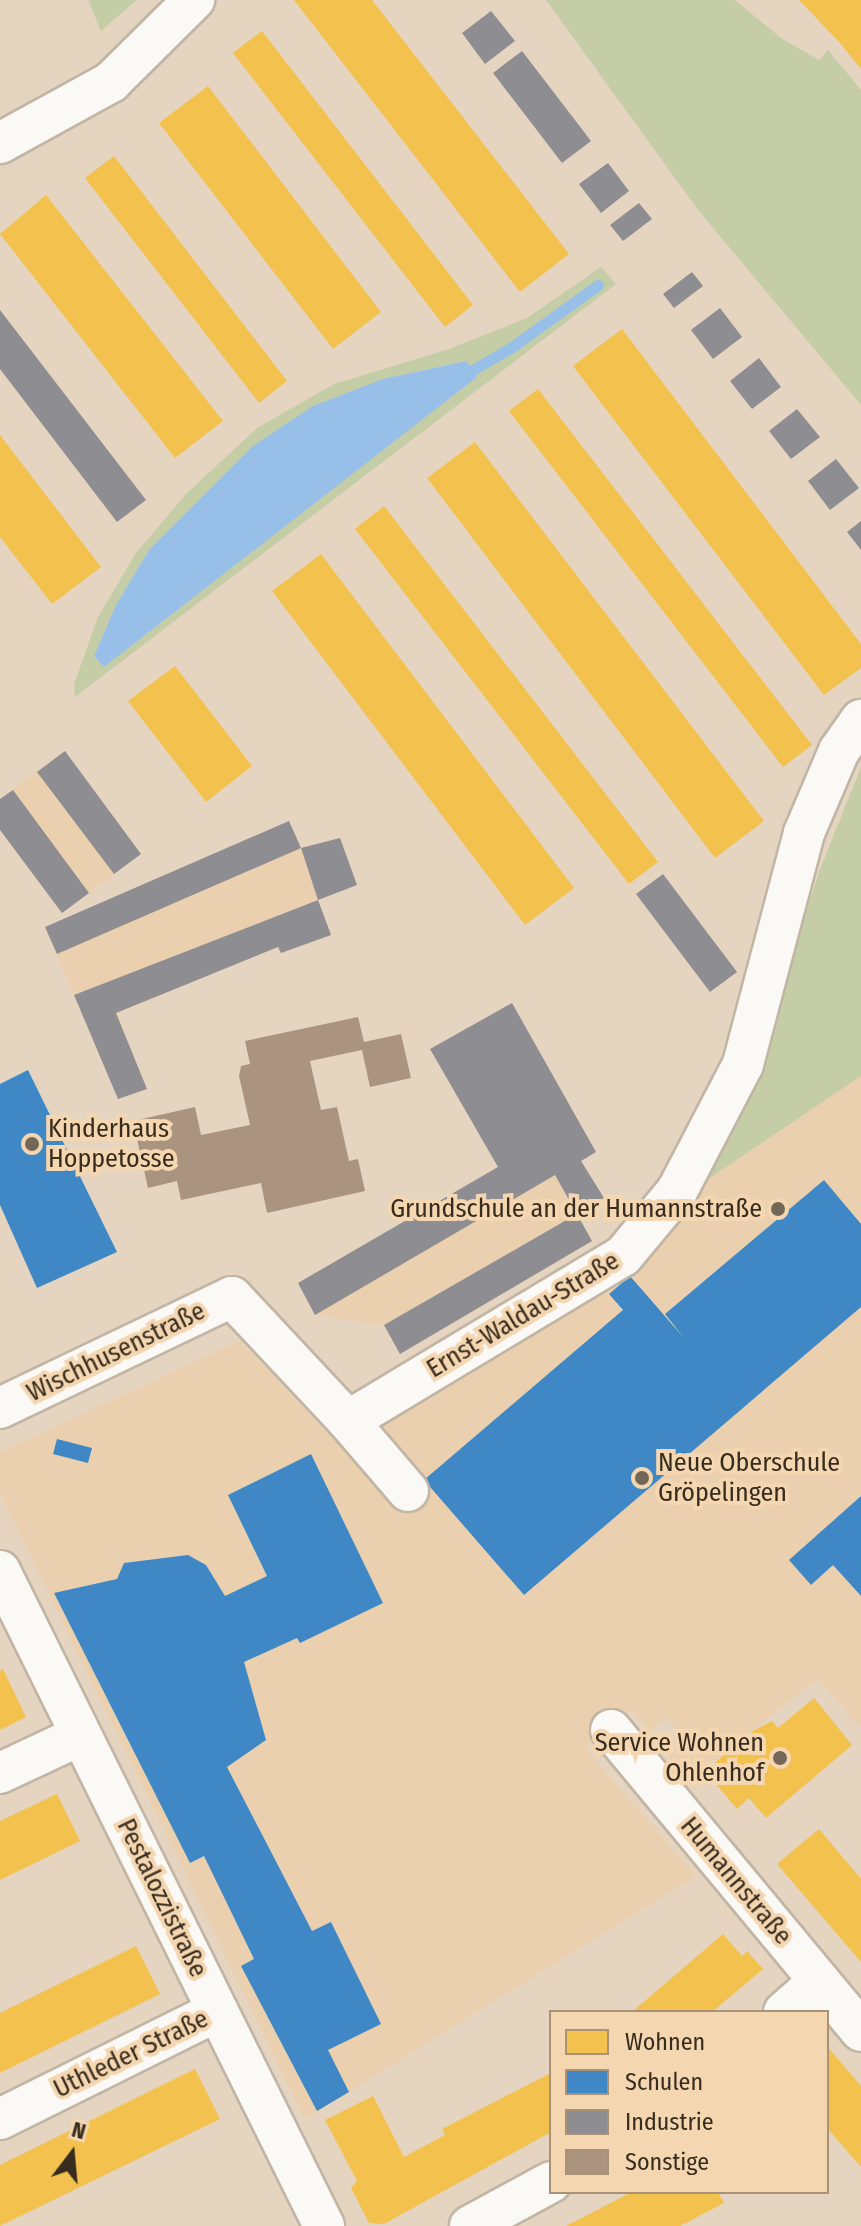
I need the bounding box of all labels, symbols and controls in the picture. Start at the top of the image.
place label: Kinderhaus Hoppetosse [48,1113,175,1174]
marker: Kinderhaus Hoppetosse [23,1135,41,1153]
place label: Grundschule an der Humannstraße [390,1193,762,1225]
marker: Grundschule an der Humannstraße [769,1200,787,1218]
street label: Ernst-Waldau-Straße [421,1245,625,1385]
street label: Wischhusenstraße [22,1295,210,1409]
place label: Neue Oberschule Gröpelingen [658,1447,840,1508]
marker: Neue Oberschule Gröpelingen [633,1469,651,1487]
place label: Service Wohnen Ohlenhof [595,1727,764,1788]
marker: Service Wohnen Ohlenhof [771,1749,789,1767]
street label: Humannstraße [674,1811,798,1951]
street label: Pestalozzistraße [110,1814,214,1982]
street label: Uthleder Straße [49,2003,213,2105]
legend [549,2010,829,2194]
text: Wohnen [625,2028,705,2056]
text: Schulen [625,2068,703,2096]
text: Industrie [625,2108,714,2136]
north arrow [32,2114,112,2194]
text: N [69,2116,89,2145]
text: Sonstige [625,2148,709,2176]

